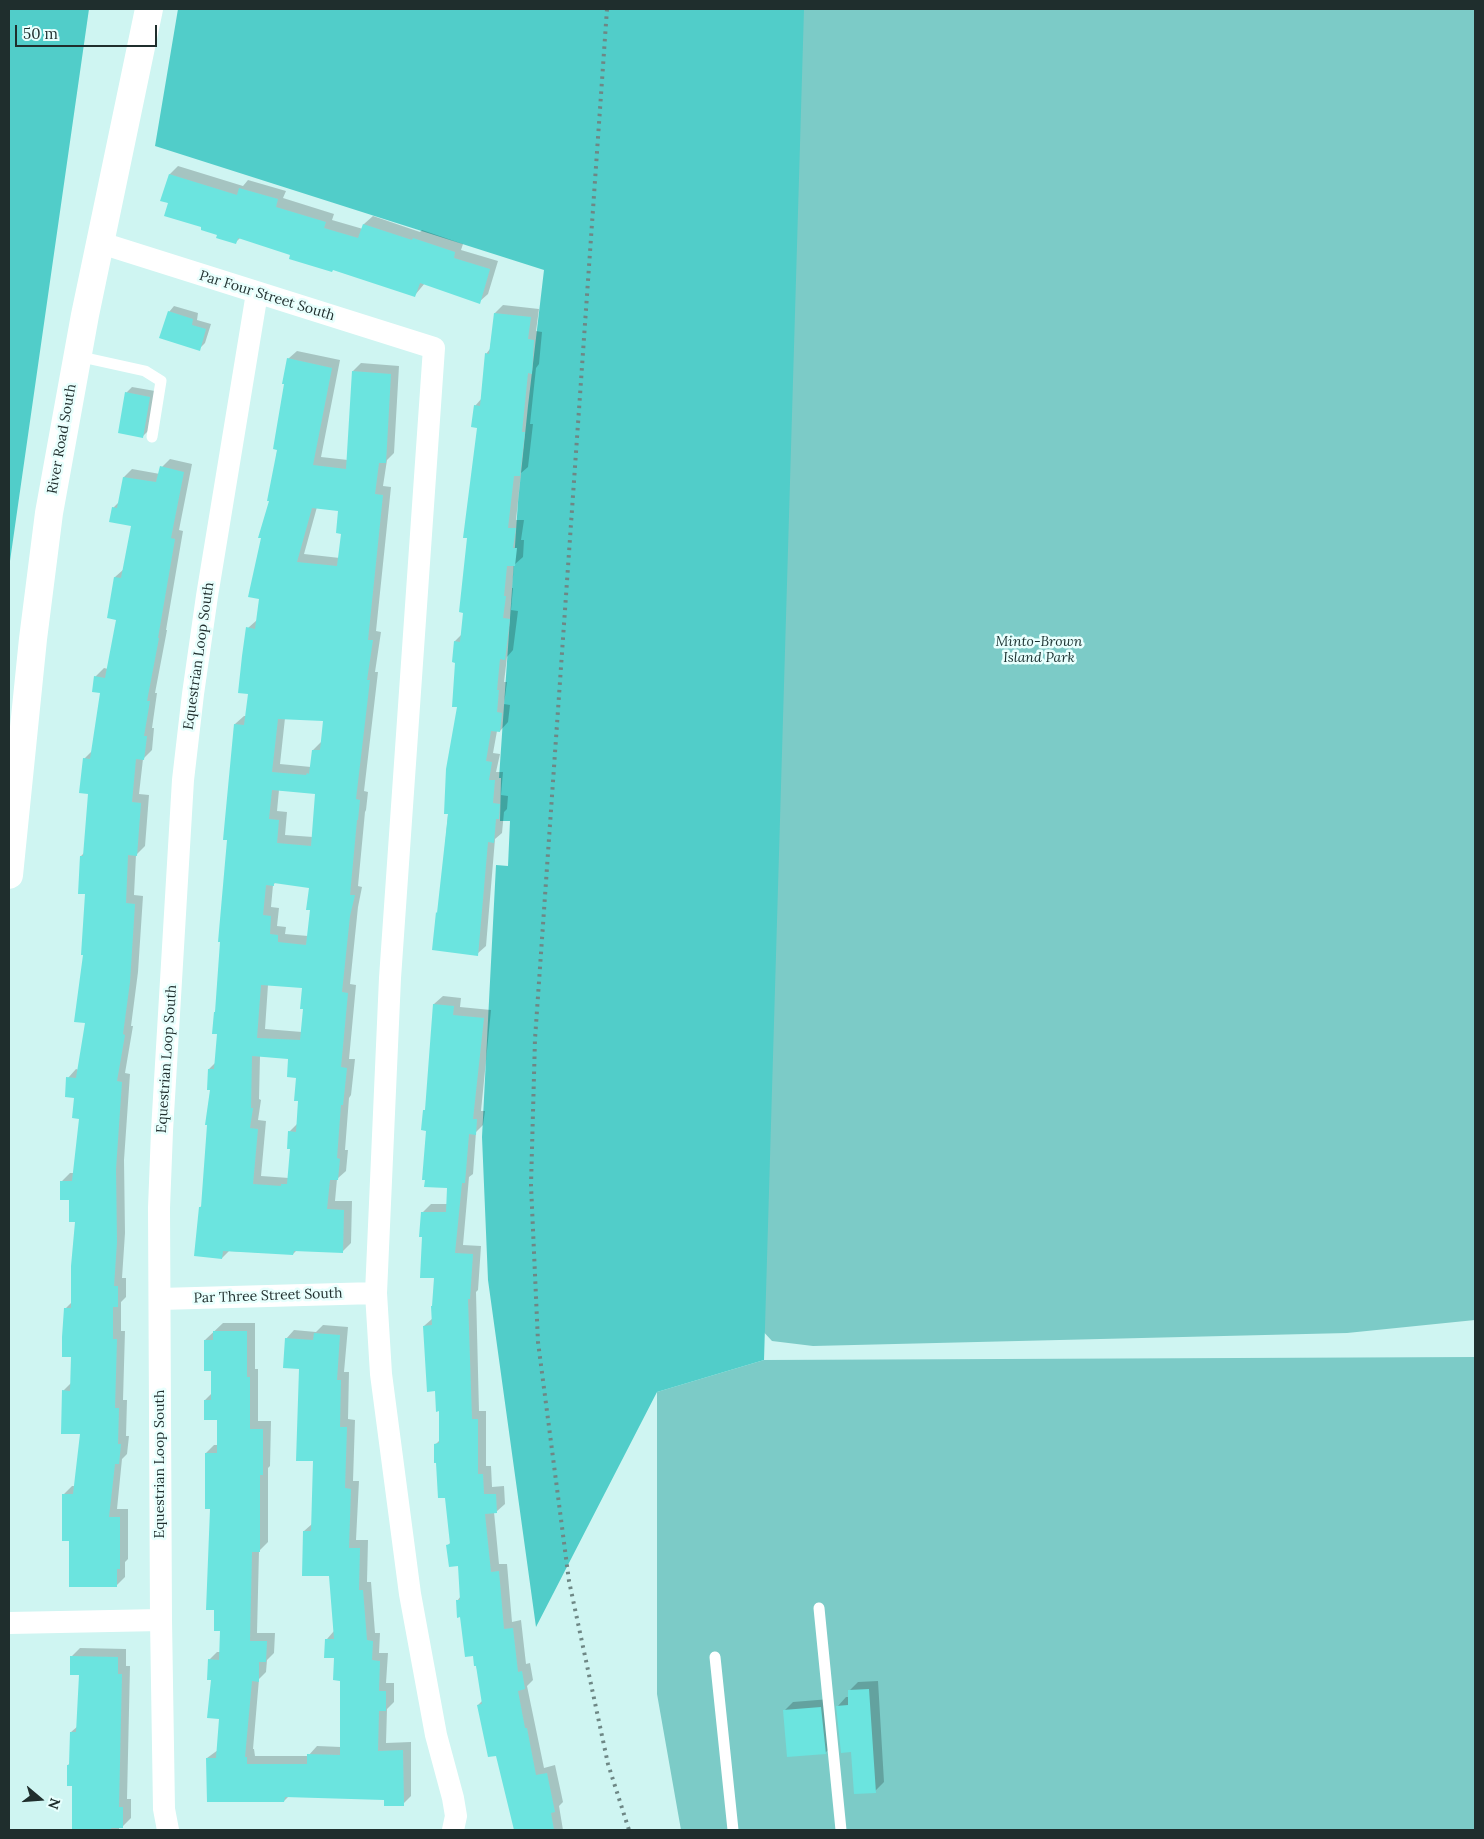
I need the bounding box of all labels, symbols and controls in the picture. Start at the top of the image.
scale bar [18,15,160,47]
text: 50 m [23,24,58,43]
street label: Par Four Street South [197,267,337,325]
street label: River Road South [44,383,80,495]
street label: Equestrian Loop South [180,581,218,731]
park label: Minto-Brown Island Park [996,634,1082,666]
street label: Equestrian Loop South [153,984,181,1134]
street label: Par Three Street South [193,1285,343,1307]
street label: Equestrian Loop South [152,1390,168,1538]
north arrow [15,1774,65,1824]
text: N [44,1796,65,1812]

